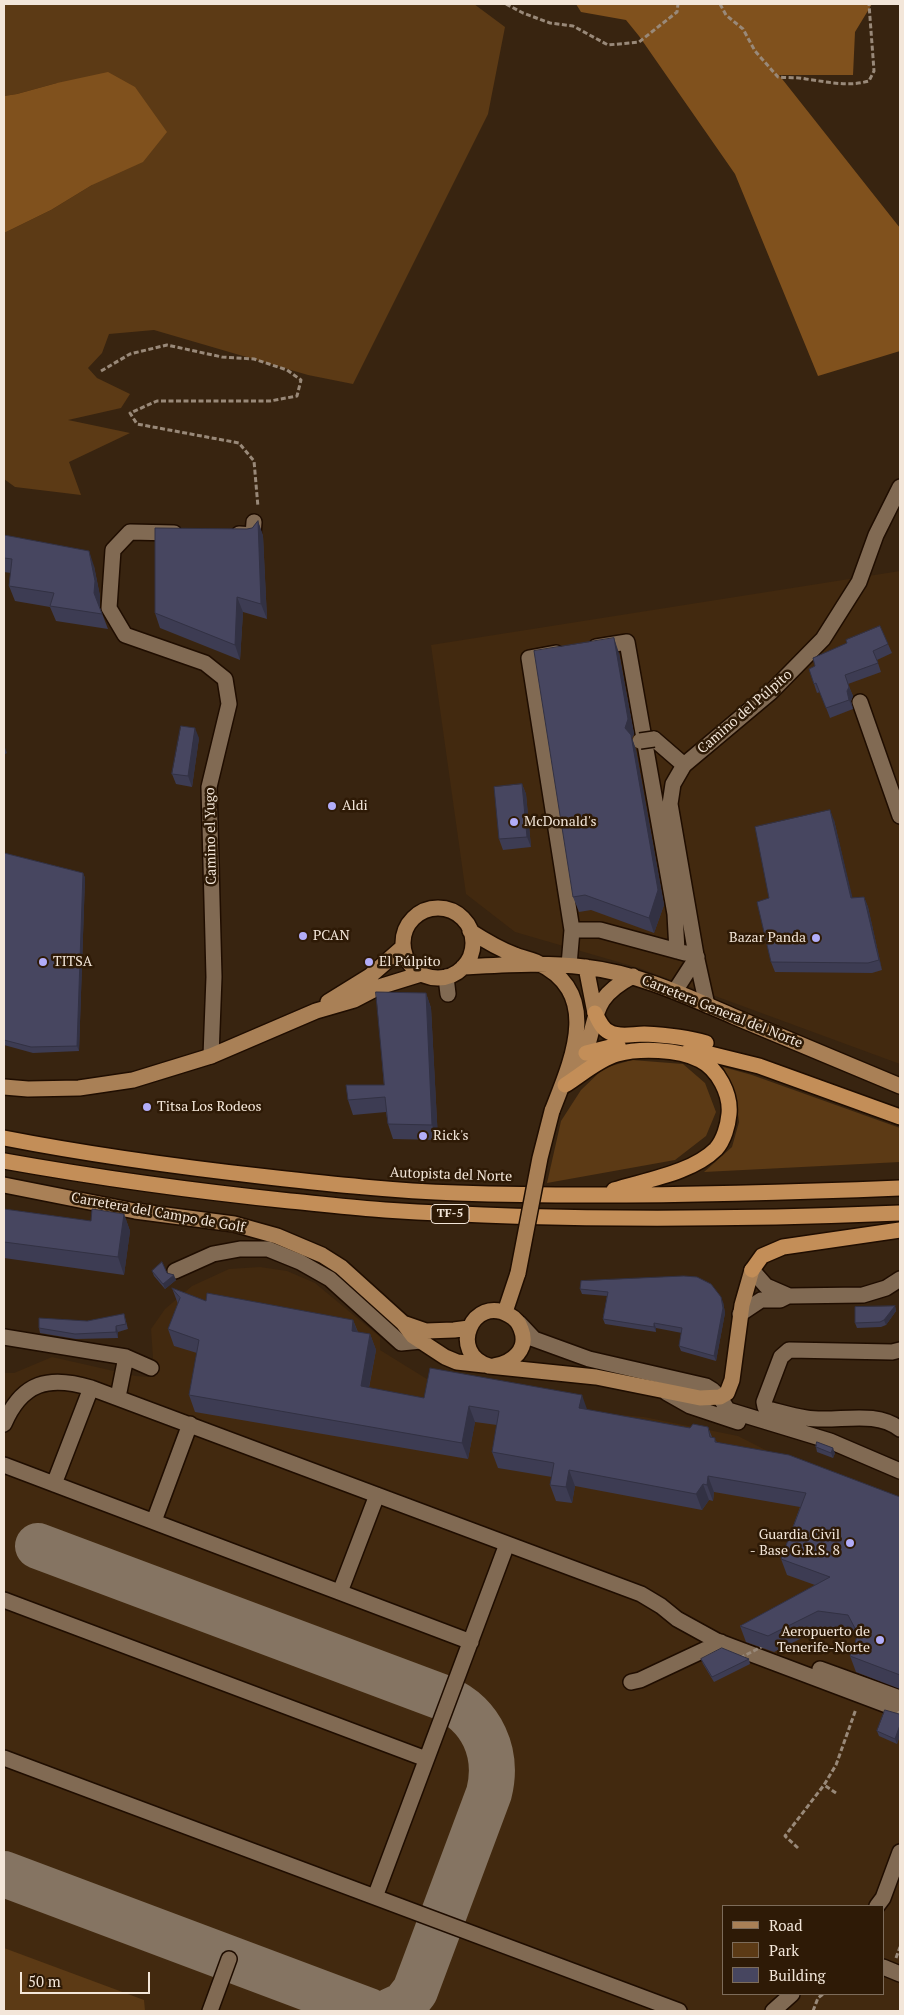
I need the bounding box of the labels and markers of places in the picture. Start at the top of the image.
place label: Aldi [342,798,368,814]
marker: Aldi [326,800,338,812]
place label: McDonald's [524,814,596,830]
marker: McDonald's [508,816,520,828]
place label: PCAN [313,928,350,944]
marker: PCAN [297,930,309,942]
place label: Bazar Panda [729,930,806,946]
marker: Bazar Panda [810,932,822,944]
place label: TITSA [53,954,92,970]
place label: El Púlpito [379,954,440,970]
marker: TITSA [37,956,49,968]
marker: El Púlpito [363,956,375,968]
place label: Titsa Los Rodeos [157,1099,262,1115]
marker: Titsa Los Rodeos [141,1101,153,1113]
place label: Rick's [433,1128,469,1144]
marker: Rick's [417,1130,429,1142]
place label: Guardia Civil - Base G.R.S. 8 [750,1527,840,1560]
marker: Guardia Civil - Base G.R.S. 8 [844,1537,856,1549]
place label: Aeropuerto de Tenerife-Norte [777,1624,870,1656]
marker: Aeropuerto de Tenerife-Norte [874,1634,886,1646]

